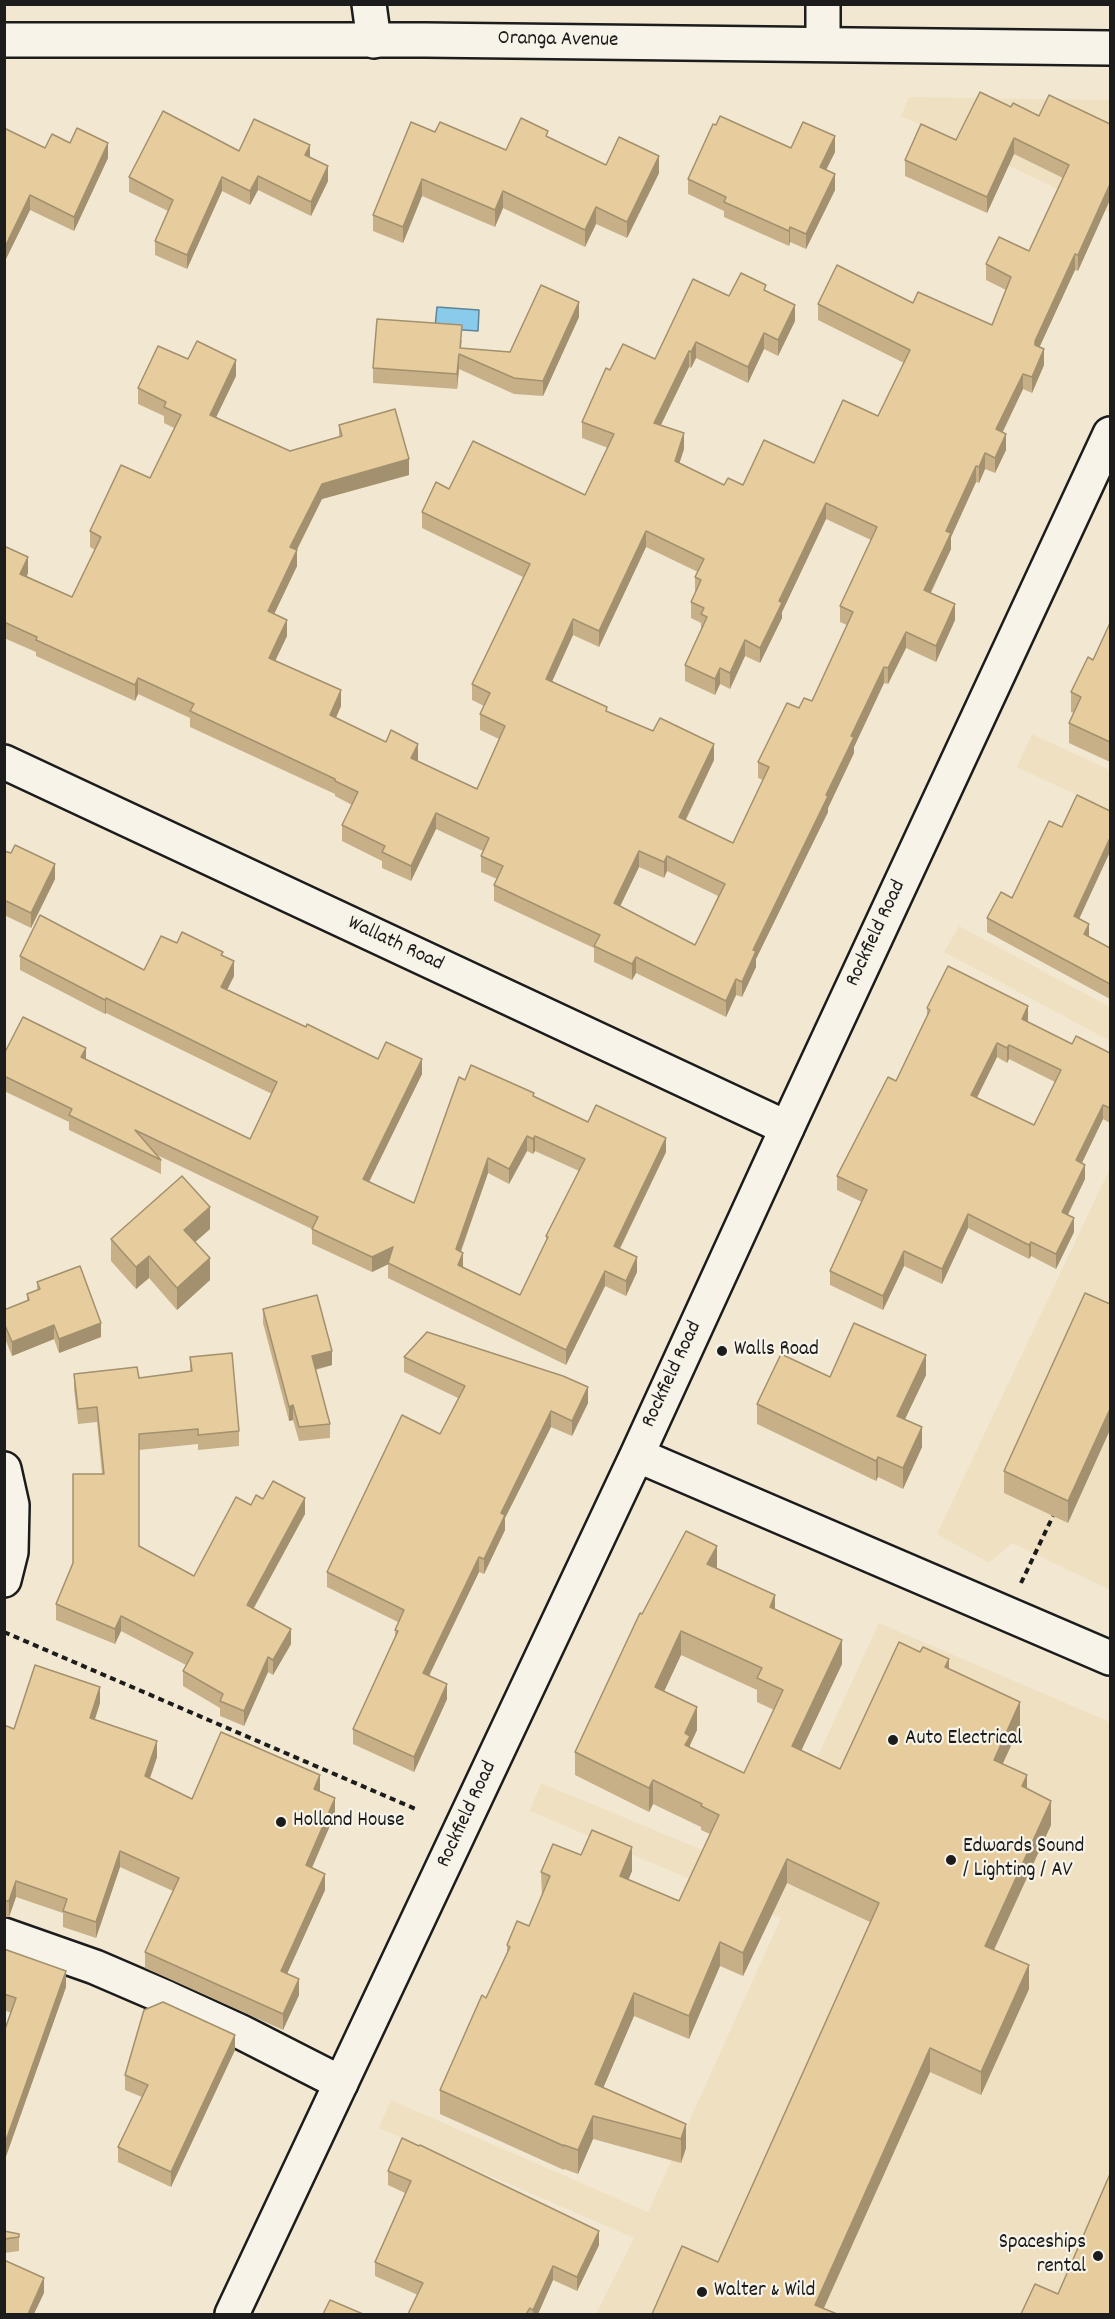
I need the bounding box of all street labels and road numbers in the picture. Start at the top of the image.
street label: Oranga Avenue [497,27,619,55]
street label: Rockfield Road [841,877,913,991]
street label: Wallath Road [343,912,447,978]
street label: Rockfield Road [637,1318,709,1432]
street label: Rockfield Road [432,1758,504,1872]

